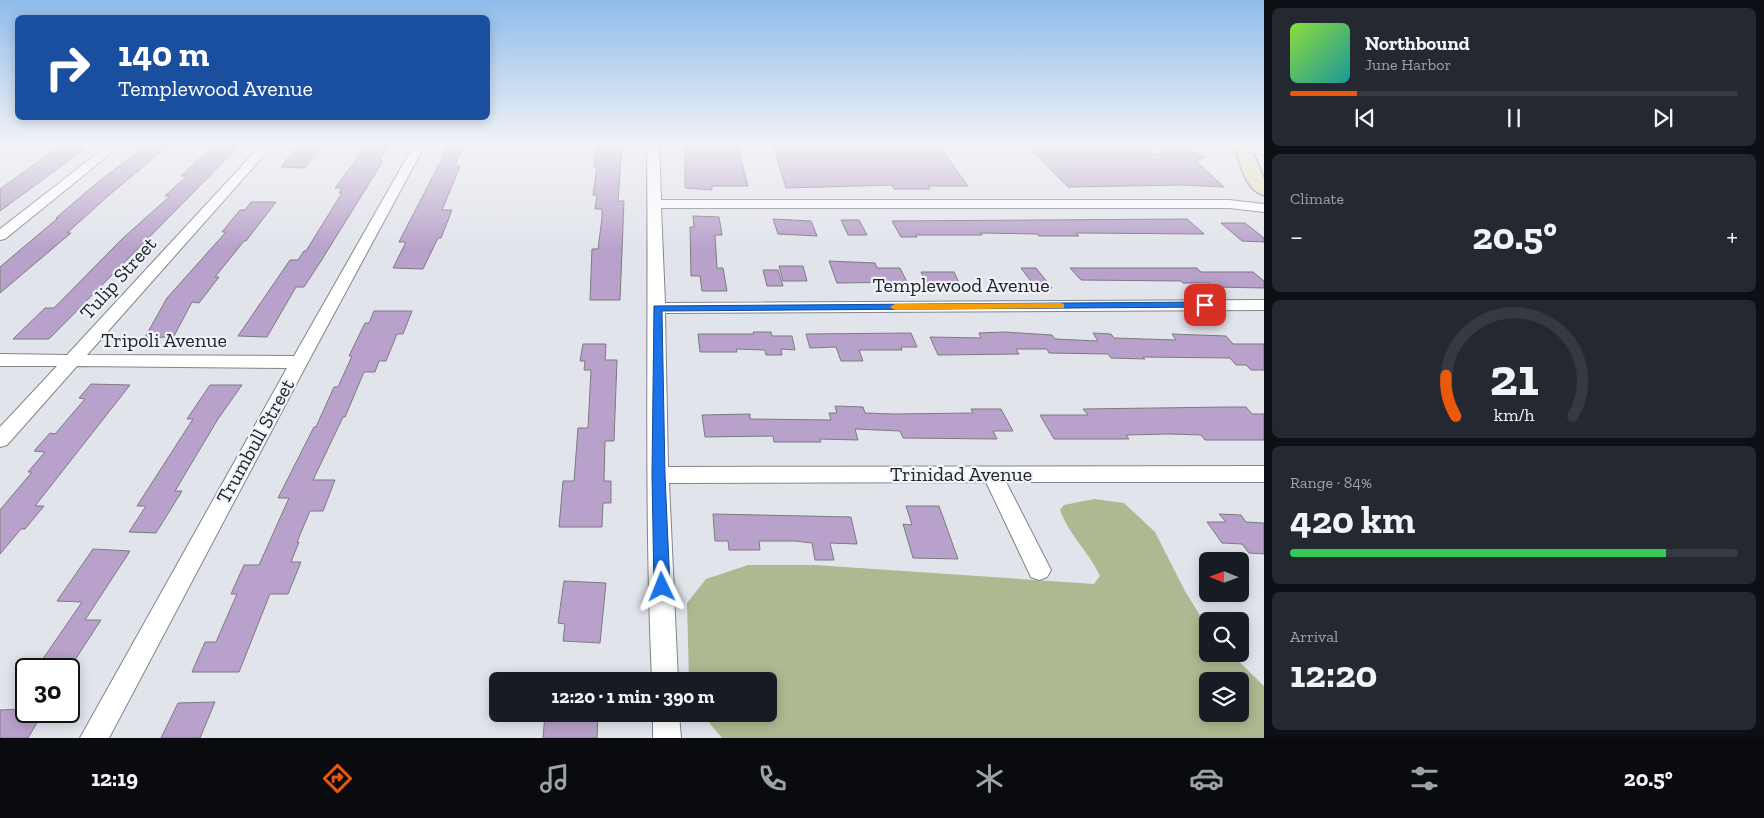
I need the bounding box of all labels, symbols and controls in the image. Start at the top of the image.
text: Northbound [1365,32,1470,55]
text: 140 m [118,33,209,75]
icon: right [35,35,100,100]
text: June Harbor [1365,55,1451,74]
text: Templewood Avenue [118,75,313,102]
icon: previous [1351,104,1379,132]
icon: pause [1500,104,1528,132]
icon: next [1649,104,1677,132]
text: Climate [1290,189,1344,208]
text: 20.5° [1472,213,1557,259]
text: − [1290,220,1303,253]
text: + [1726,220,1738,253]
street label: Tulip Street [75,231,162,324]
street label: Templewood Avenue [872,273,1050,297]
pin [1184,284,1226,326]
icon: arrive [1191,291,1219,319]
street label: Tripoli Avenue [101,328,227,352]
text: 21 [1490,346,1538,408]
street label: Trumbull Street [211,374,299,508]
text: km/h [1494,404,1534,426]
street label: Trinidad Avenue [890,462,1032,486]
text: Range · 84% [1290,473,1372,492]
text: 420 km [1290,497,1415,543]
north arrow [1199,552,1249,602]
map controls [1199,552,1249,722]
position arrow [635,560,687,612]
button: search [1199,612,1249,662]
text: Arrival [1290,627,1338,646]
text: 12:20 [1290,651,1377,697]
speed limit sign: 30 [15,658,80,723]
button: layers [1199,672,1249,722]
text: 12:20 · 1 min · 390 m [552,685,714,708]
icon: directions [320,761,355,796]
icon: music [537,761,572,796]
icon: phone [755,761,790,796]
icon: climate [972,761,1007,796]
icon: car [1189,761,1224,796]
icon: filters [1407,761,1442,796]
text: 12:19 [91,765,138,792]
text: 20.5° [1624,765,1673,792]

